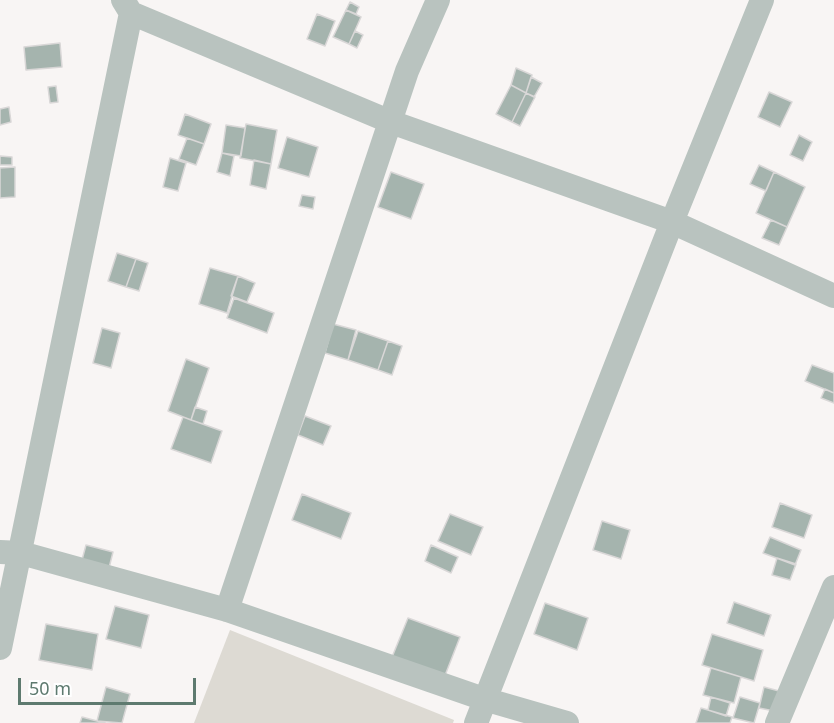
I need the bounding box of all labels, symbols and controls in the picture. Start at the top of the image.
scale bar [21,666,200,704]
text: 50 m [29,676,71,700]

